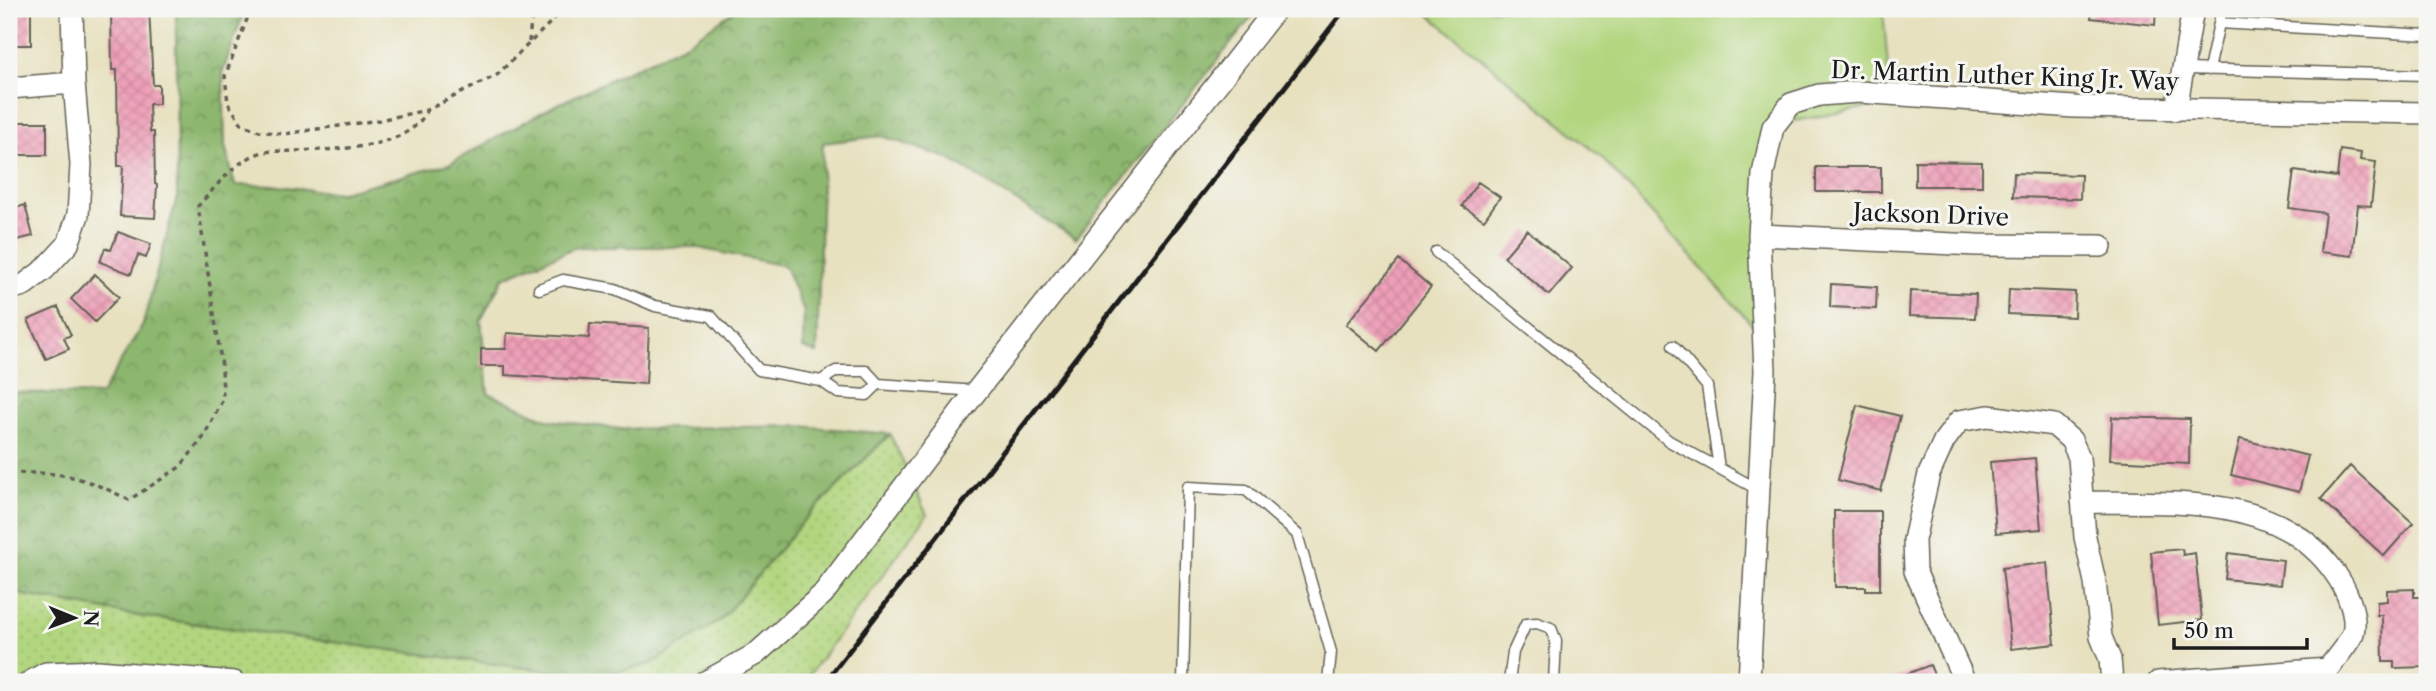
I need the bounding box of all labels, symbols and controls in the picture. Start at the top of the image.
street label: Dr. Martin Luther King Jr. Way [1830,55,2180,96]
street label: Jackson Drive [1848,197,2010,232]
north arrow [38,582,108,652]
scale bar [2174,607,2306,651]
text: N [79,610,102,627]
text: 50 m [2184,618,2234,643]

